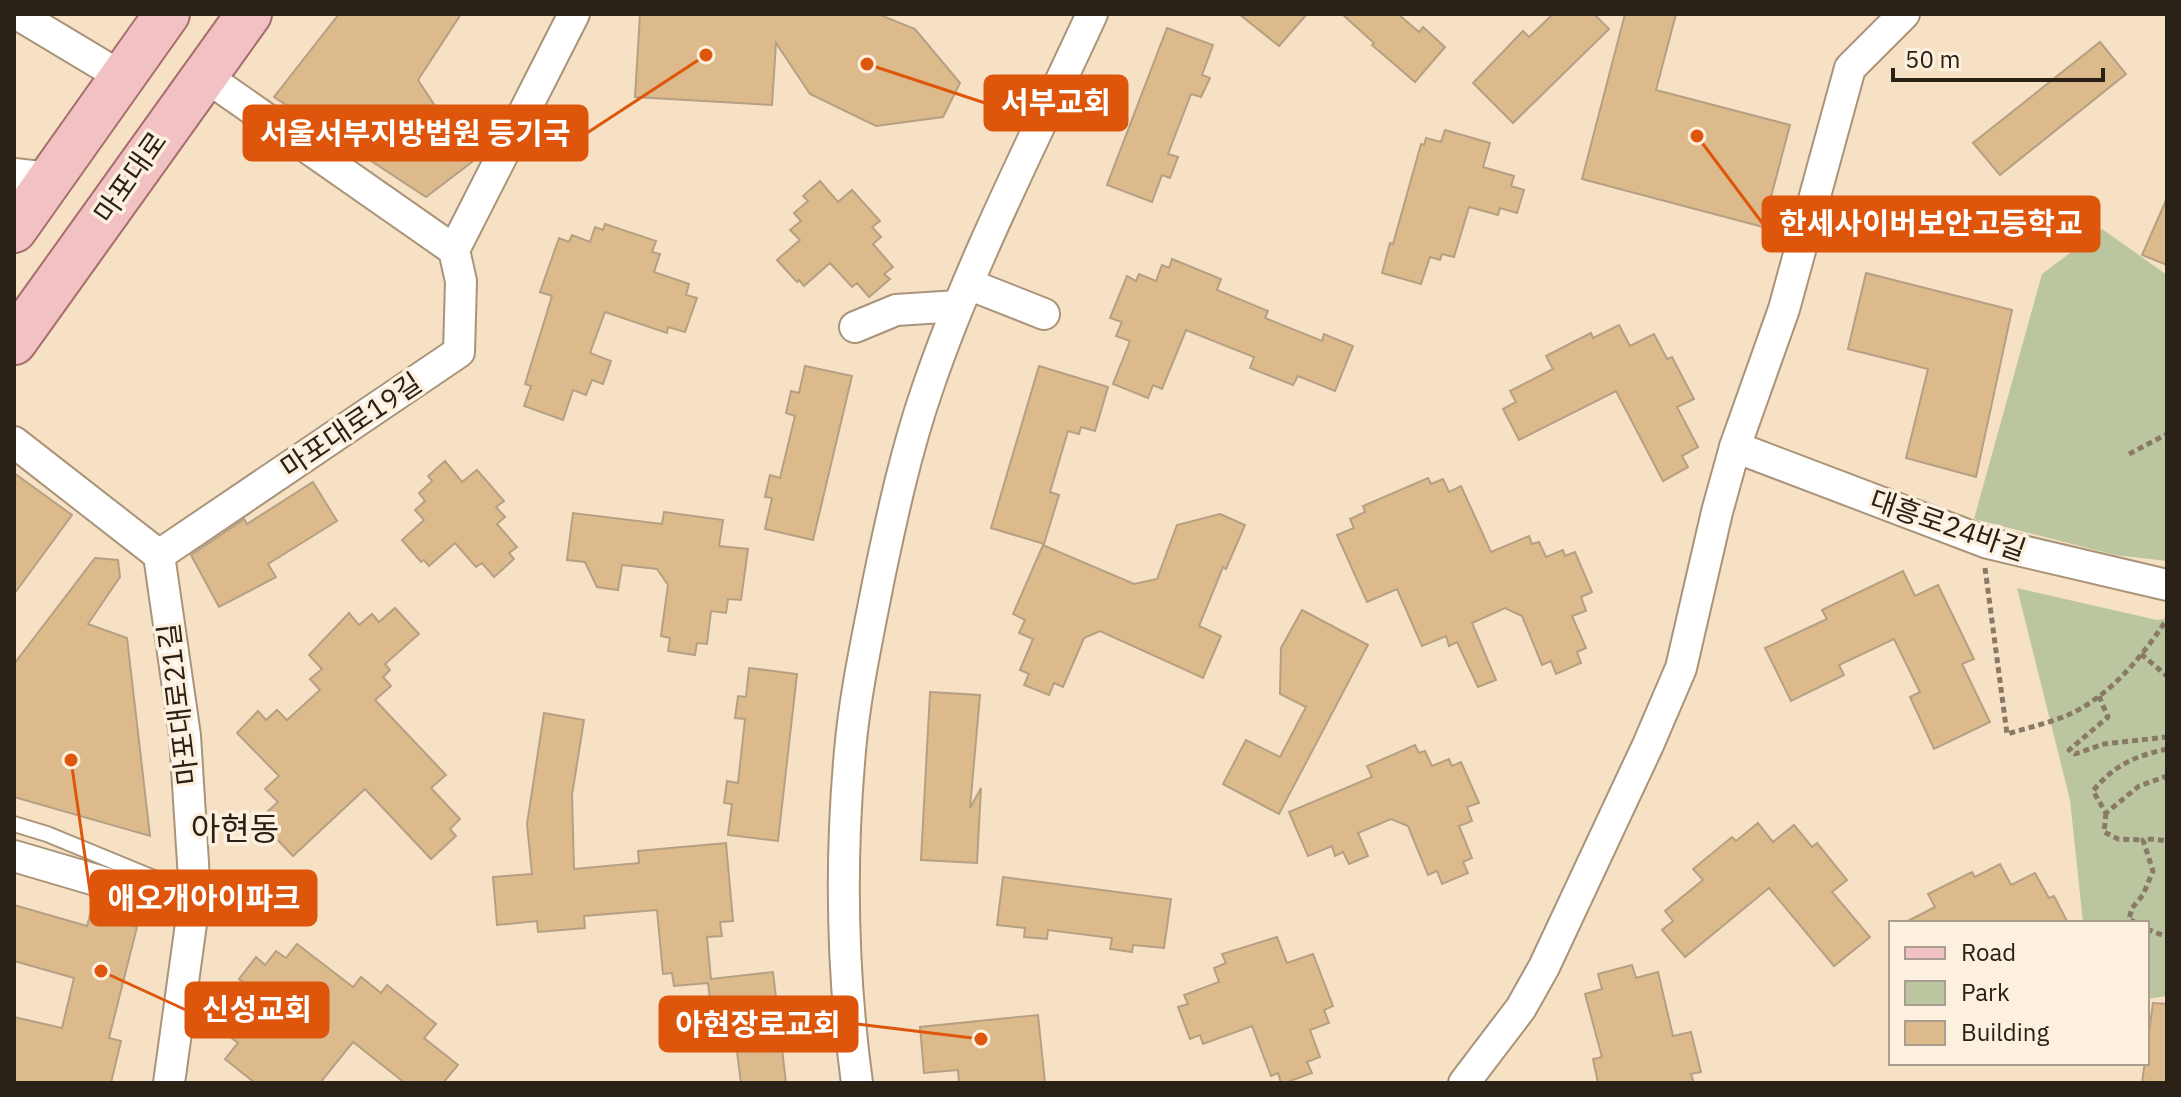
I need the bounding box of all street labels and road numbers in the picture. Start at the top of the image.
street label: 마포대로 [85,124,174,230]
street label: 마포대로19길 [273,364,428,485]
street label: 대흥로24바길 [1865,481,2031,568]
street label: 마포대로21길 [149,621,206,787]

